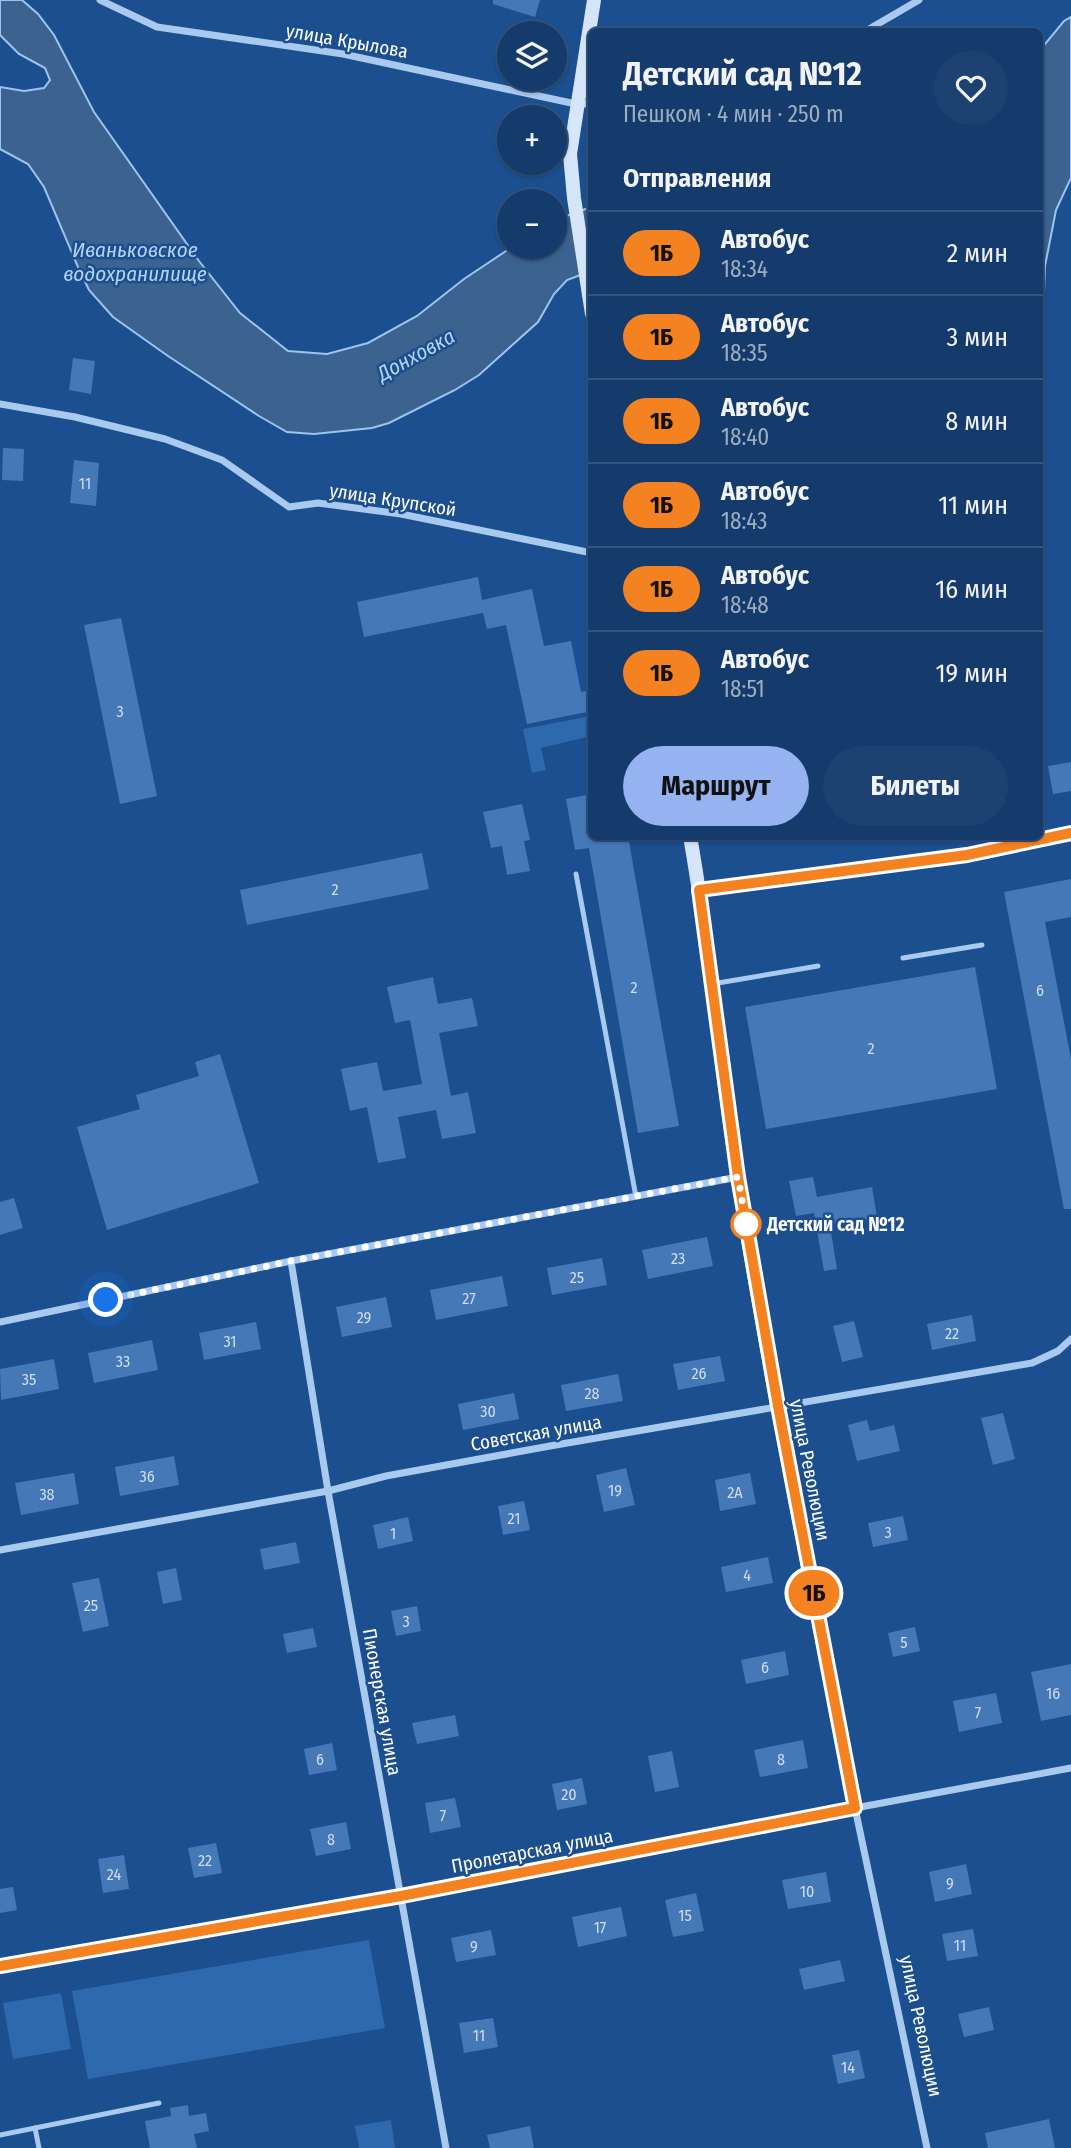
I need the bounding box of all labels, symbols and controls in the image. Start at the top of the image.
street label: улица Крылова [284,19,410,63]
map controls [497,21,567,259]
button: layers [497,21,567,91]
button: heart [934,51,1008,125]
text: Детский сад №12 [623,54,862,94]
text: Пешком · 4 мин · 250 m [623,100,844,128]
button: + [497,105,567,175]
text: Отправления [623,163,772,194]
button: − [497,189,567,259]
text: Автобус [721,224,809,255]
water label: Иваньковское водохранилище [63,237,207,287]
text: 2 мин [947,238,1008,269]
text: 1Б [650,239,673,267]
text: 18:34 [721,255,768,283]
text: Автобус [721,308,809,339]
text: 3 мин [947,322,1008,353]
water label: Донховка [371,323,459,388]
text: 1Б [650,323,673,351]
text: 18:35 [721,339,767,367]
text: Автобус [721,392,809,423]
text: 8 мин [945,406,1008,437]
text: 1Б [650,407,673,435]
text: 18:40 [721,423,769,451]
house number: 11 [79,474,91,493]
text: Автобус [721,476,809,507]
street label: улица Крупской [328,479,458,521]
text: 11 мин [938,490,1008,521]
text: 1Б [650,491,673,519]
text: 18:43 [721,507,767,535]
text: Автобус [721,560,809,591]
text: 16 мин [935,574,1008,605]
text: 1Б [650,575,673,603]
text: 18:48 [721,591,769,619]
text: Автобус [721,644,809,675]
text: 19 мин [935,658,1008,689]
text: 1Б [650,659,673,687]
text: 18:51 [721,675,765,703]
house number: 3 [116,702,124,721]
button: Маршрут [623,746,809,826]
button: Билеты [823,746,1008,826]
house number: 2 [331,880,339,899]
house number: 2 [630,978,638,997]
house number: 6 [1036,981,1044,1000]
house number: 2 [867,1039,875,1058]
marker: Детский сад №12 [731,1209,761,1239]
place label: Детский сад №12 [766,1213,905,1236]
house number: 23 [671,1249,685,1268]
house number: 25 [570,1268,584,1287]
your location [88,1282,123,1317]
house number: 27 [462,1289,476,1308]
house number: 29 [357,1308,372,1327]
house number: 22 [945,1324,959,1343]
house number: 31 [223,1332,237,1351]
house number: 33 [116,1352,130,1371]
house number: 26 [692,1364,707,1383]
house number: 35 [22,1370,36,1389]
house number: 28 [584,1384,600,1403]
street label: улица Революции [785,1397,835,1543]
house number: 30 [480,1402,496,1421]
street label: Советская улица [469,1410,603,1456]
house number: 36 [139,1467,155,1486]
house number: 19 [608,1481,622,1500]
house number: 2А [727,1483,743,1502]
house number: 38 [39,1485,55,1504]
house number: 21 [508,1509,520,1528]
house number: 3 [884,1523,892,1542]
house number: 1 [390,1524,396,1543]
house number: 4 [743,1566,751,1585]
line badge: 1Б [782,1570,846,1616]
text: 1Б [802,1579,826,1607]
house number: 25 [84,1596,98,1615]
house number: 3 [402,1612,410,1631]
street label: Пионерская улица [358,1627,406,1777]
house number: 5 [900,1633,908,1652]
house number: 6 [761,1658,769,1677]
house number: 16 [1046,1684,1060,1703]
house number: 7 [975,1703,982,1722]
house number: 6 [316,1750,324,1769]
house number: 8 [777,1750,785,1769]
house number: 20 [561,1785,577,1804]
house number: 7 [440,1806,447,1825]
street label: Пролетарская улица [449,1824,615,1878]
house number: 8 [327,1830,335,1849]
house number: 22 [198,1851,212,1870]
house number: 24 [107,1865,121,1884]
house number: 9 [946,1874,954,1893]
house number: 10 [800,1882,814,1901]
house number: 15 [678,1906,692,1925]
house number: 17 [594,1918,607,1937]
house number: 11 [954,1936,966,1955]
house number: 9 [470,1937,478,1956]
street label: улица Революции [895,1953,947,2099]
house number: 11 [473,2026,485,2045]
house number: 14 [841,2058,855,2077]

